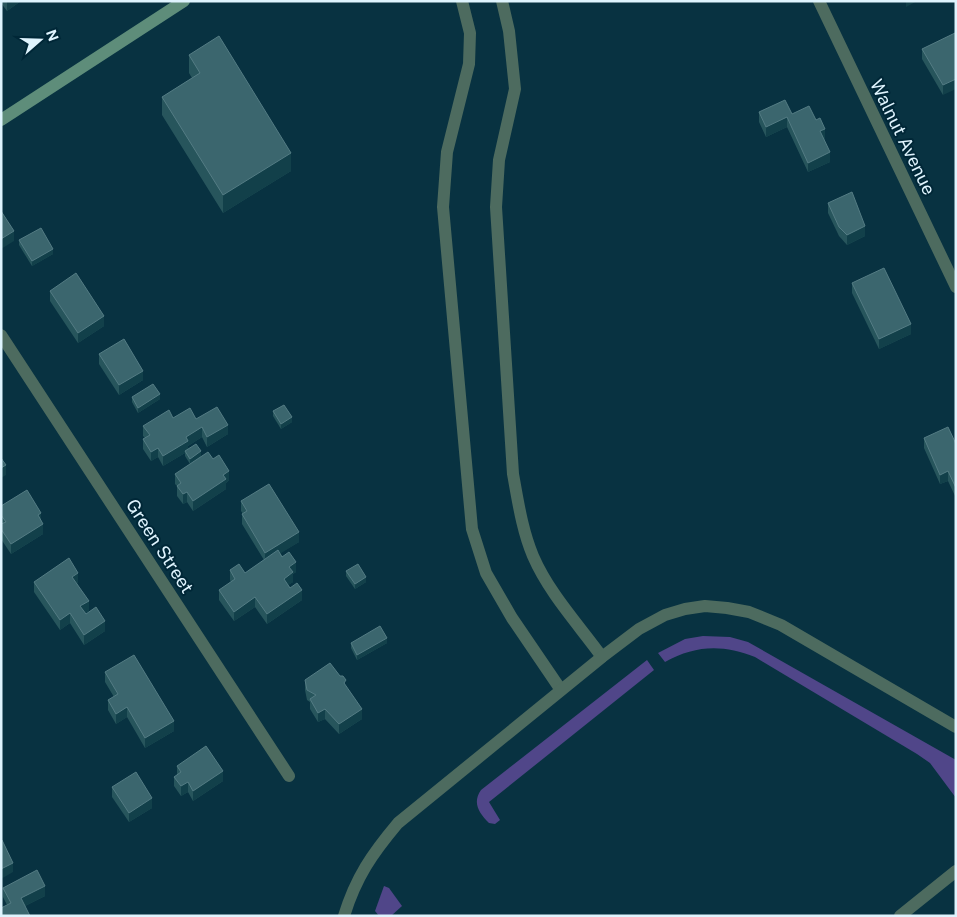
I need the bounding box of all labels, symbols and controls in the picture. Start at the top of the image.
north arrow [15,15,65,65]
text: N [43,28,62,43]
street label: Walnut Avenue [866,76,940,198]
street label: Green Street [122,495,198,597]

